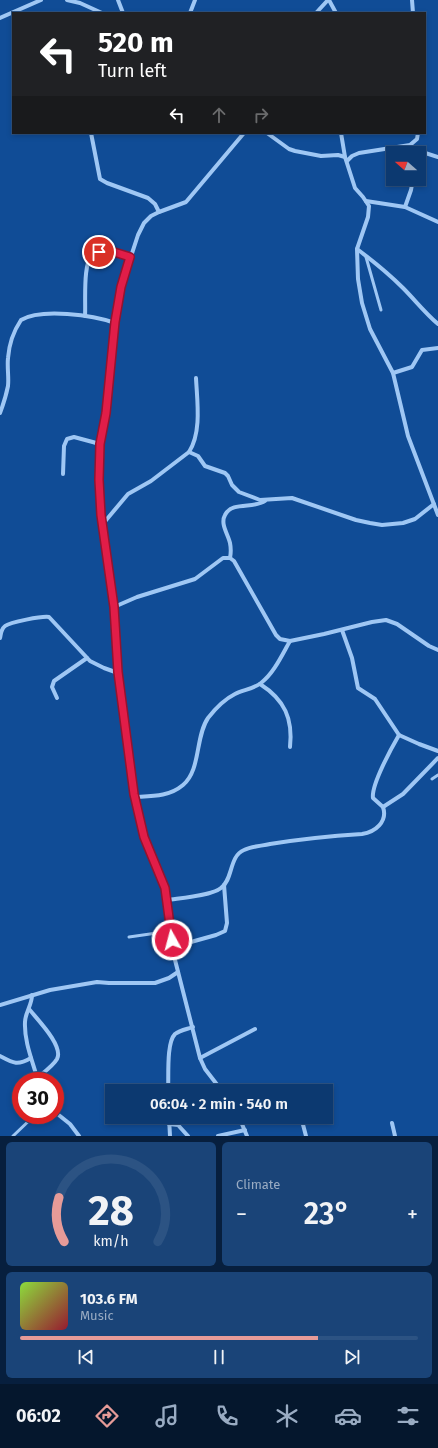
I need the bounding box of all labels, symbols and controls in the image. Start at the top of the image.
text: 520 m [98,26,174,59]
icon: left [32,28,84,80]
text: Turn left [98,60,167,82]
icon: left [166,104,188,126]
icon: ahead [208,104,230,126]
icon: right [250,104,272,126]
north arrow [386,146,426,186]
map controls [386,146,426,186]
pin [82,235,116,269]
icon: arrive [88,241,110,263]
position arrow [151,919,193,961]
speed limit sign: 30 [12,1072,64,1124]
text: 06:04 · 2 min · 540 m [150,1095,288,1113]
text: Climate [236,1177,280,1192]
text: 28 [88,1186,134,1236]
text: 23° [304,1196,350,1232]
text: − [236,1201,247,1228]
text: + [407,1201,418,1228]
text: km/h [93,1233,129,1250]
text: 103.6 FM [80,1290,138,1308]
text: Music [80,1308,114,1323]
icon: previous [75,1346,97,1368]
icon: pause [208,1346,230,1368]
icon: next [341,1346,363,1368]
icon: directions [93,1402,121,1430]
icon: music [153,1402,181,1430]
icon: phone [213,1402,241,1430]
icon: climate [273,1402,301,1430]
icon: car [334,1402,362,1430]
icon: filters [394,1402,422,1430]
text: 06:02 [16,1405,61,1427]

